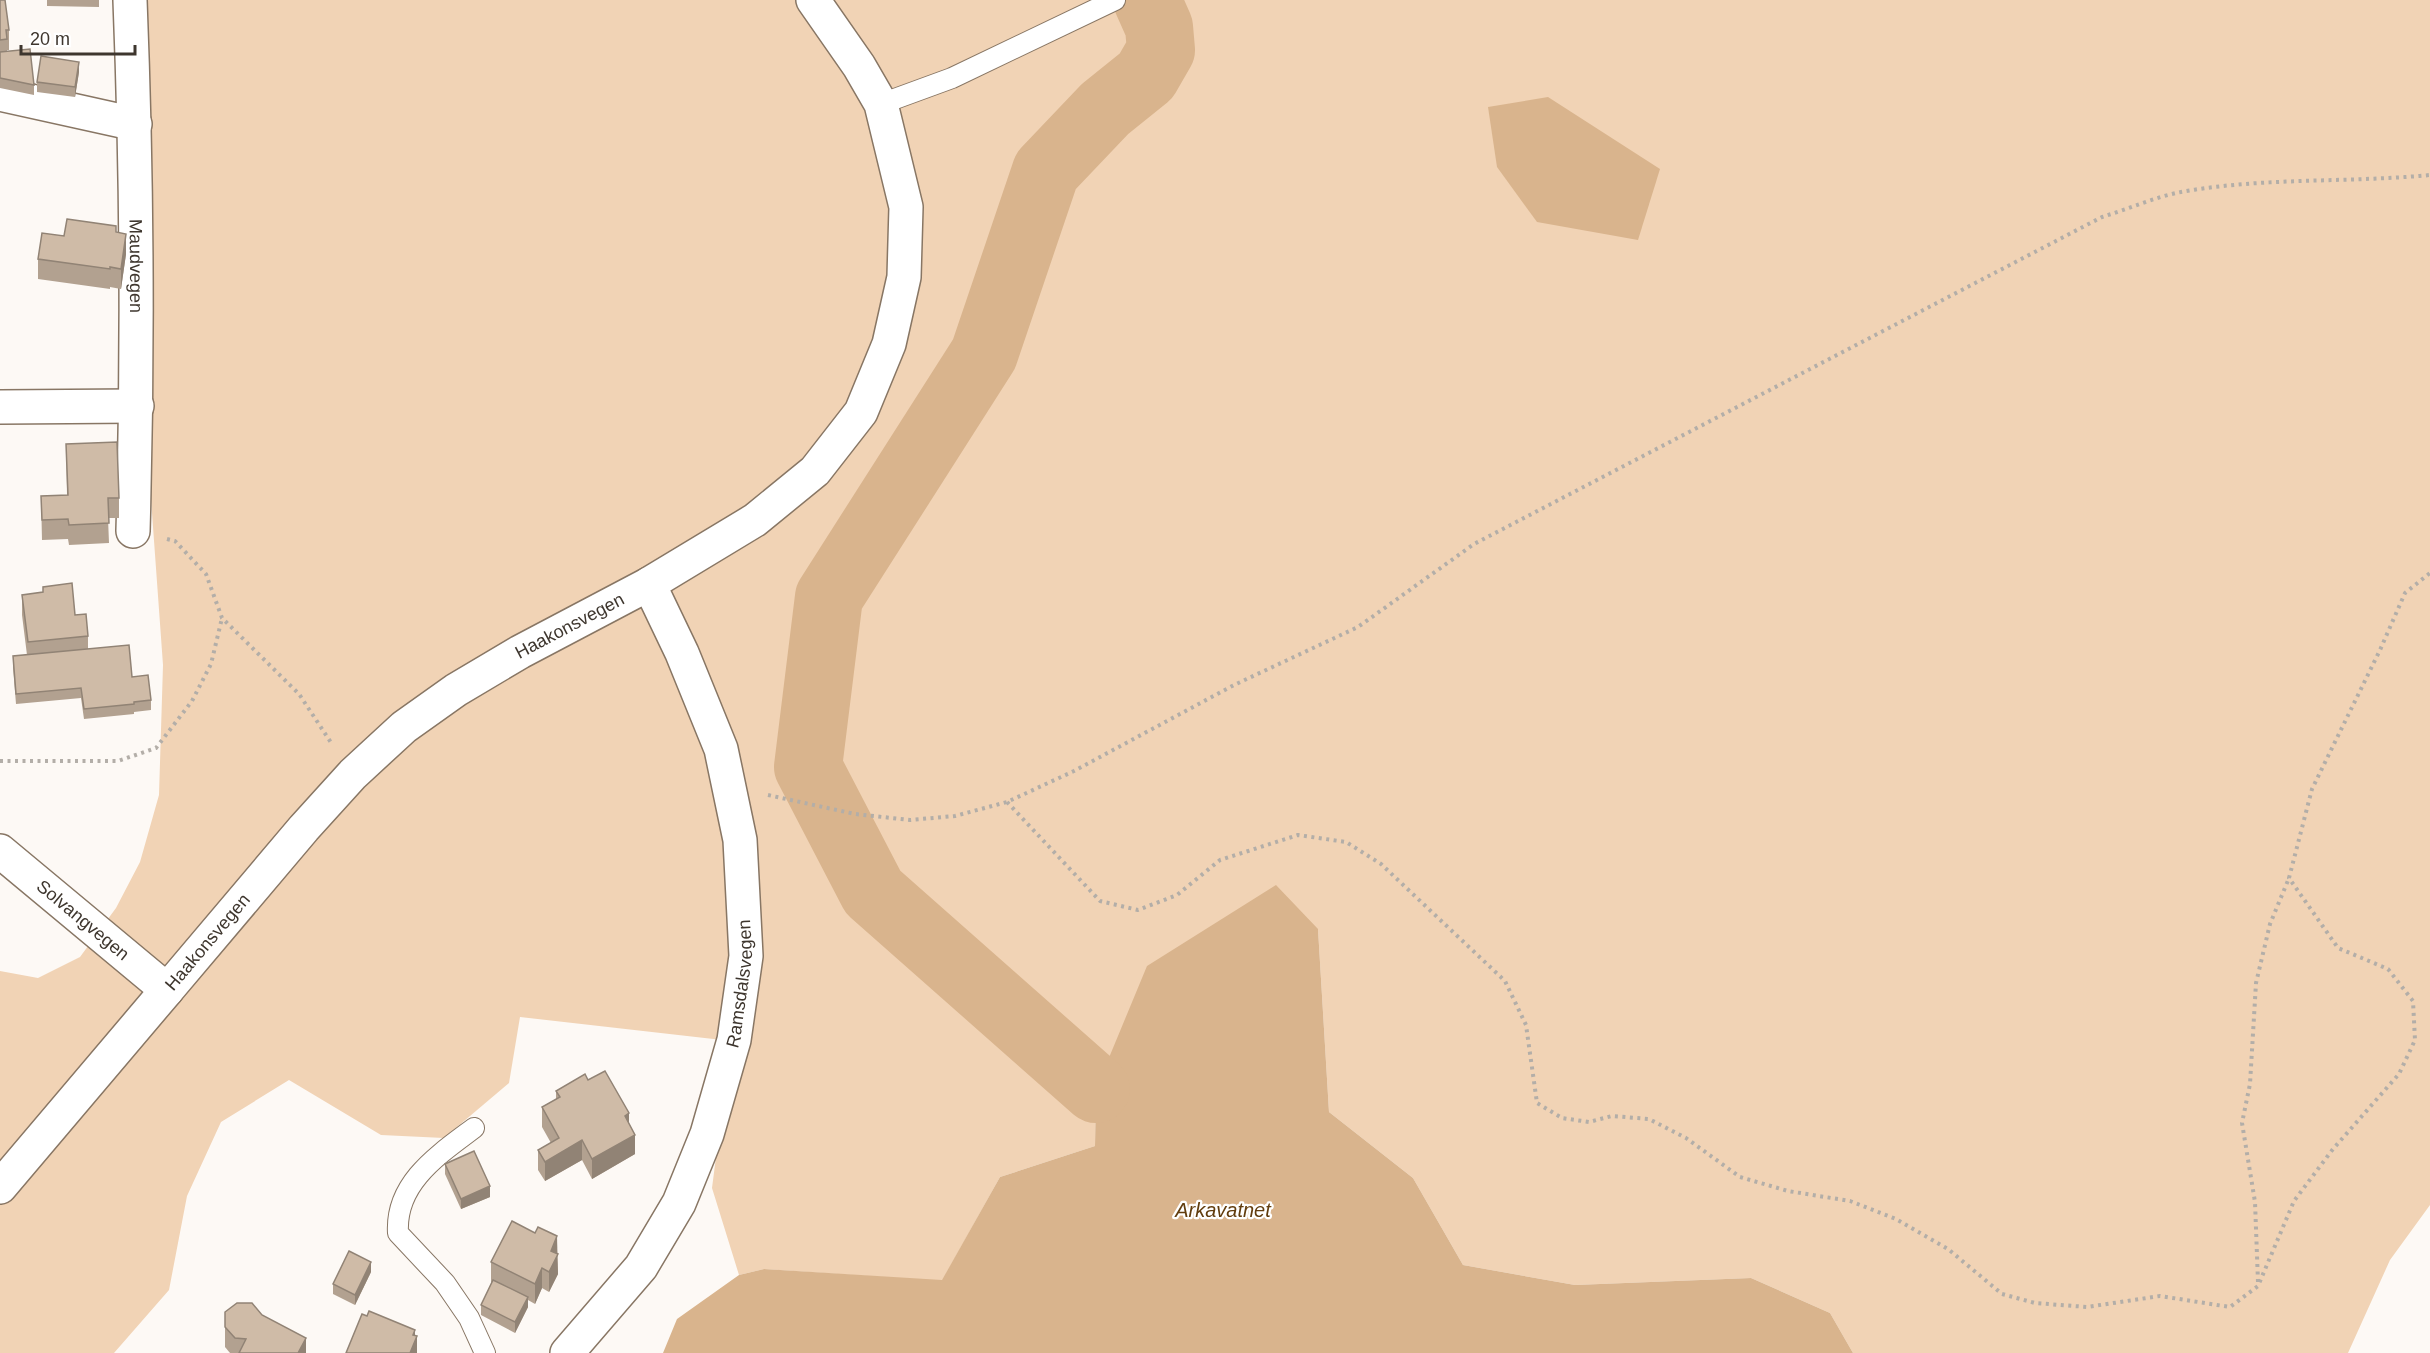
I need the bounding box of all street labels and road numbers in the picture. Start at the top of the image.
street label: Maudvegen [126,219,146,313]
street label: Haakonsvegen [512,589,627,663]
street label: Solvangvegen [33,876,133,964]
street label: Haakonsvegen [161,890,254,994]
street label: Ramsdalsvegen [722,919,756,1050]

